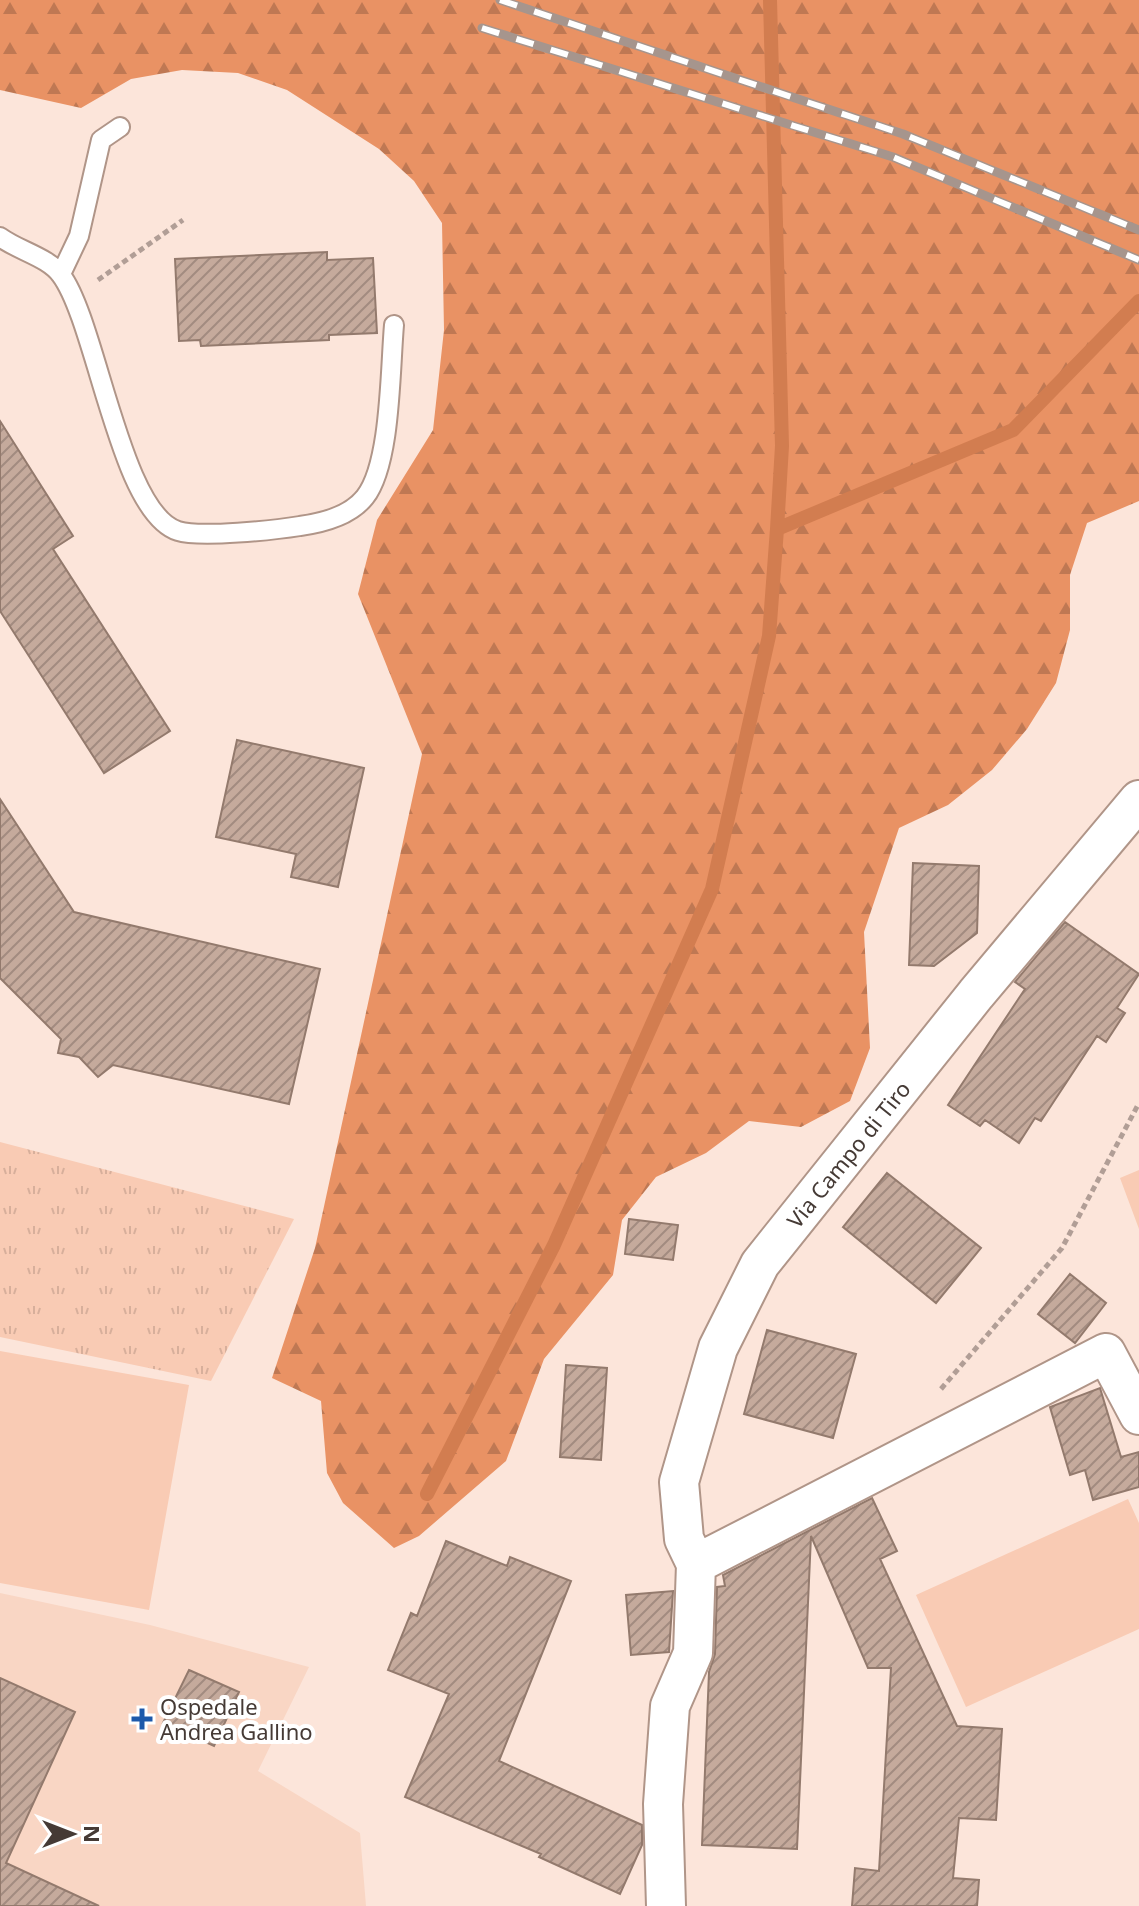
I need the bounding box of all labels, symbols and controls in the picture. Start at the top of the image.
street label: Via Campo di Tiro [779,1074,917,1234]
place label: Ospedale Andrea Gallino [160,1691,313,1746]
marker: Ospedale Andrea Gallino [131,1708,153,1730]
north arrow [32,1794,112,1874]
text: N [78,1825,108,1843]

